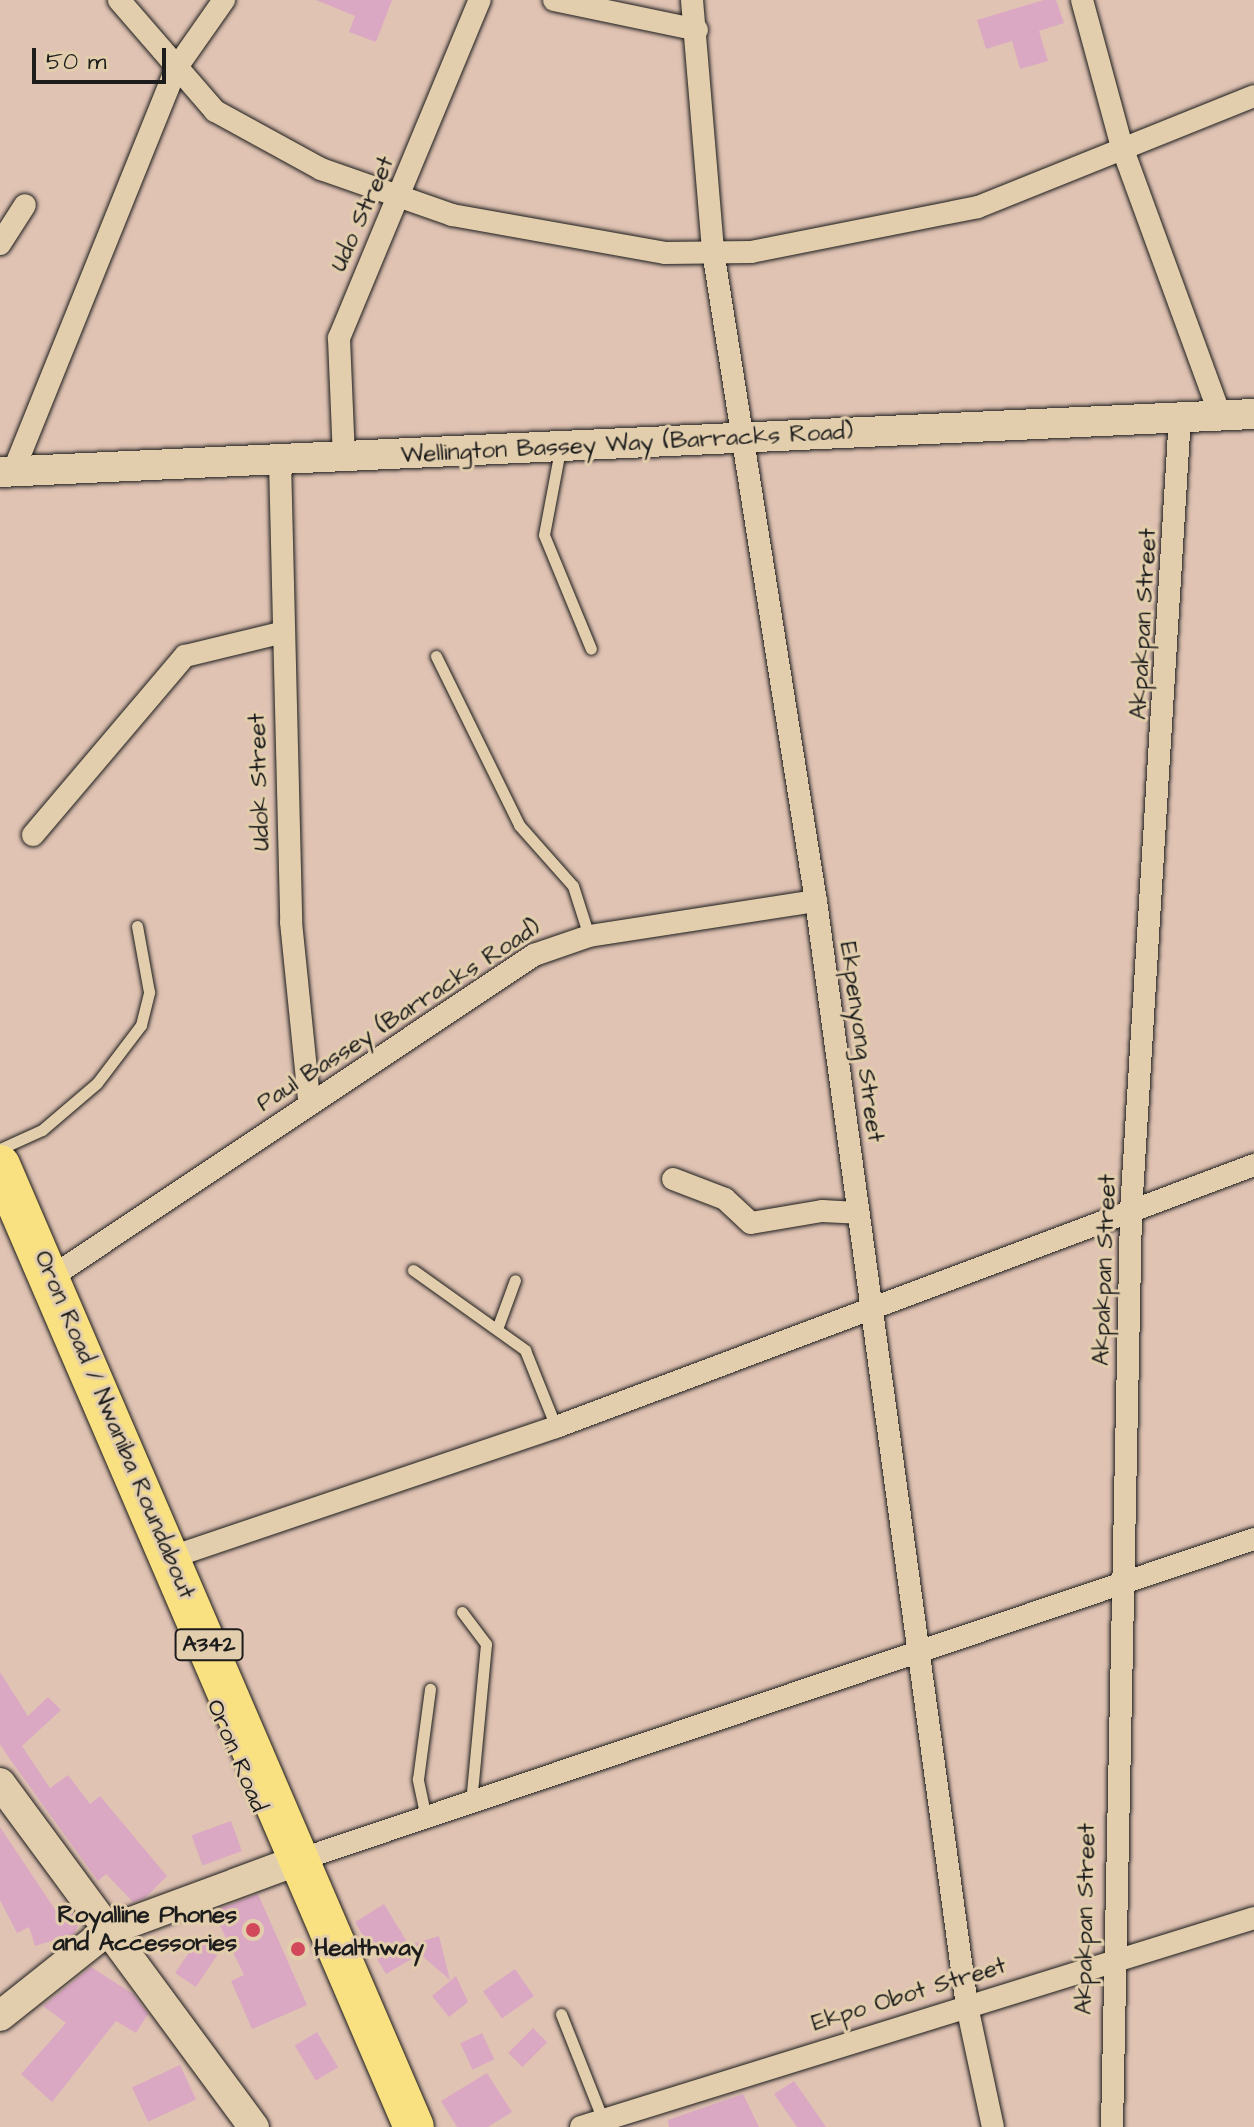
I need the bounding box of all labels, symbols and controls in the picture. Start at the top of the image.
scale bar [36,32,170,82]
text: 50 m [46,45,106,79]
street label: Udo Street [325,152,401,276]
street label: Wellington Bassey Way (Barracks Road) [400,418,854,470]
street label: Akpakpan Street [1125,528,1163,720]
street label: Udok Street [243,713,277,851]
street label: Paul Bassey (Barracks Road) [252,913,546,1119]
street label: Ekpenyong Street [833,940,889,1144]
street label: Akpakpan Street [1087,1174,1123,1366]
street label: Oron Road / Nwaniba Roundabout [27,1247,201,1603]
road number: A342 [173,1627,245,1663]
street label: Oron Road [199,1695,273,1817]
street label: Akpakpan Street [1070,1823,1102,2015]
place label: Royalline Phones and Accessories [53,1902,237,1958]
marker: Royalline Phones and Accessories [244,1921,262,1939]
place label: Healthway [314,1935,424,1963]
marker: Healthway [289,1940,307,1958]
street label: Ekpo Obot Street [808,1952,1010,2038]

